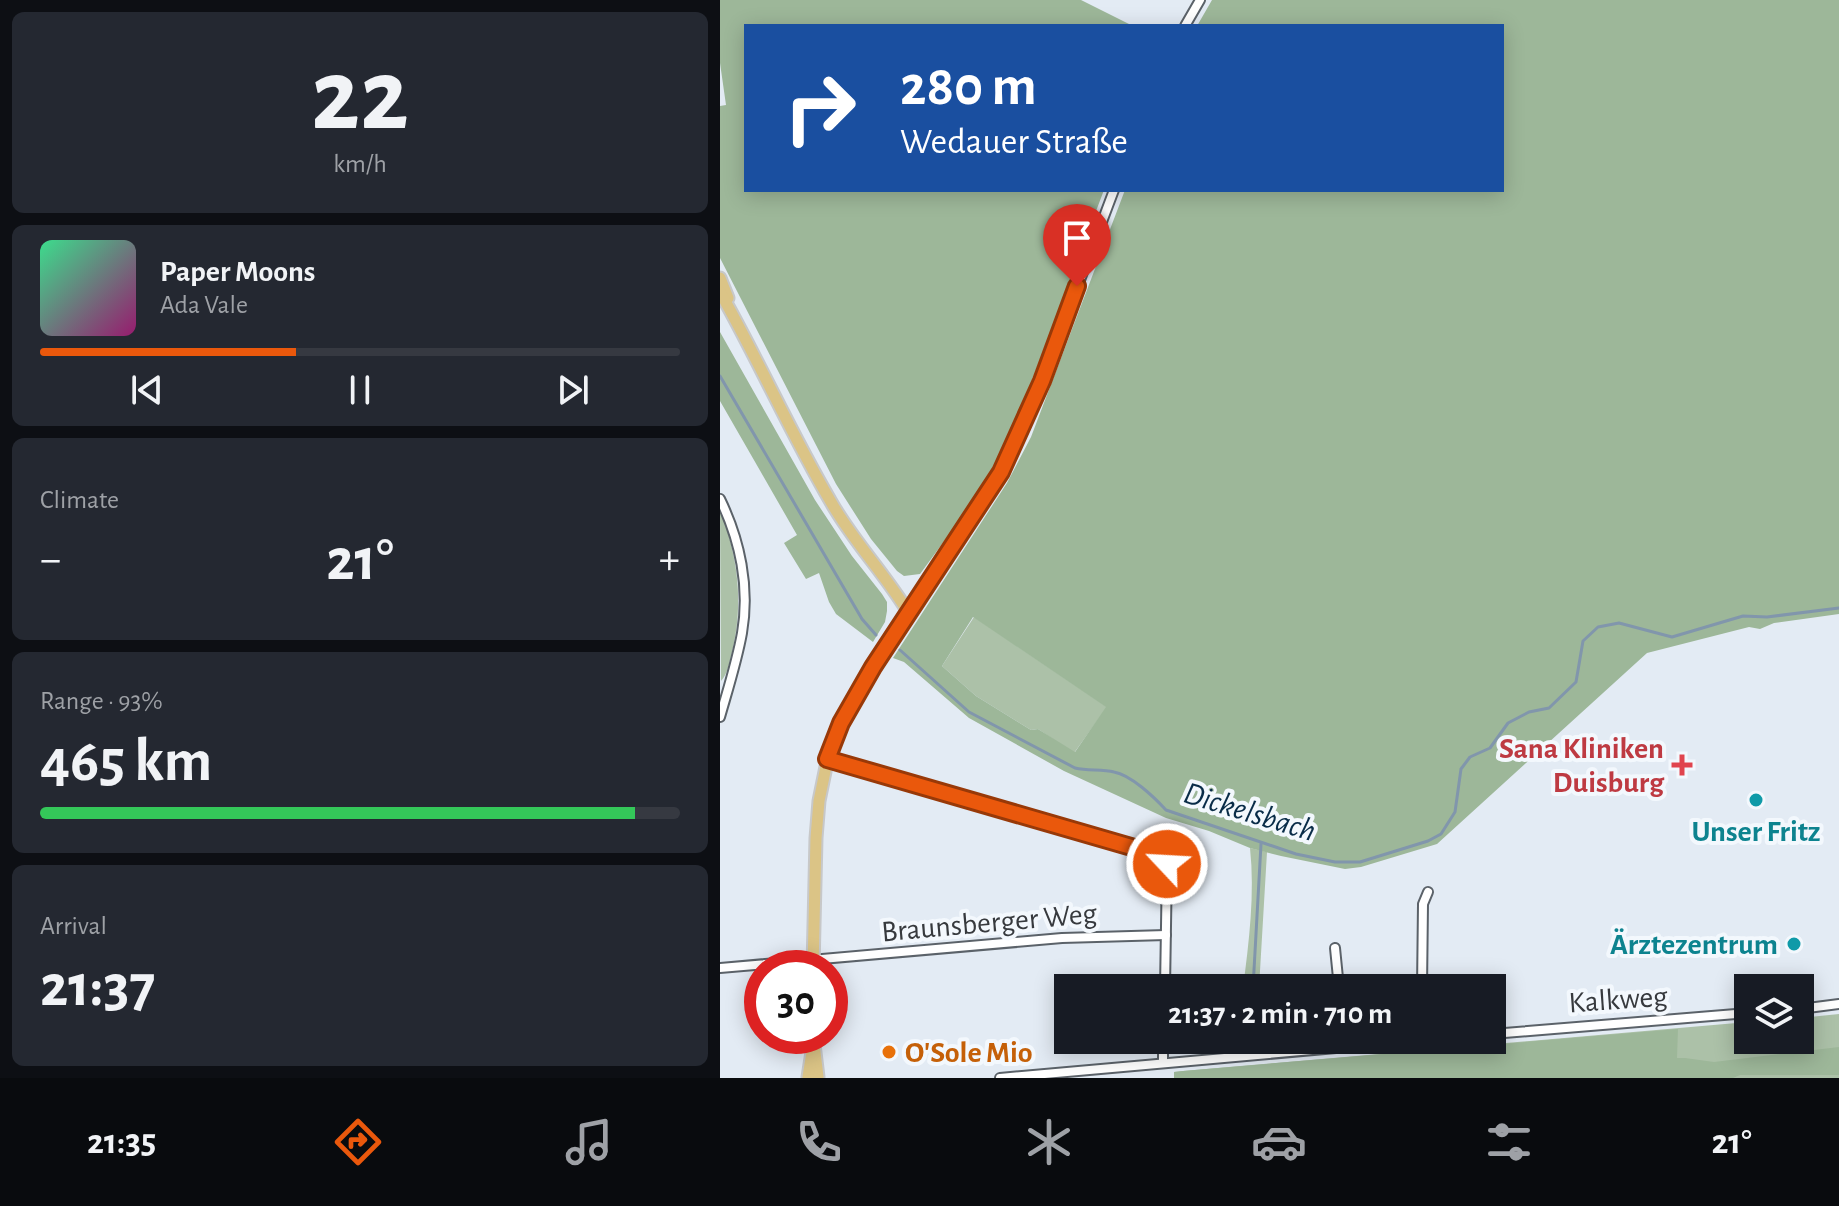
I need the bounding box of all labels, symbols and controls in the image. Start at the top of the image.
text: 22 [311,45,409,149]
icon: right [768,56,872,160]
text: 280 m [900,59,1037,115]
text: Wedauer Straße [900,124,1128,160]
text: km/h [333,151,387,177]
pin [1043,204,1111,286]
icon: arrive [1055,216,1099,260]
text: Paper Moons [160,257,315,287]
text: Ada Vale [160,292,248,318]
icon: previous [125,368,169,412]
icon: pause [338,368,382,412]
icon: next [551,368,595,412]
text: Climate [40,487,119,513]
text: 21° [326,531,394,591]
text: − [40,538,61,582]
text: + [659,538,680,582]
text: Range · 93% [40,688,163,714]
text: 465 km [40,732,212,792]
place label: Sana Kliniken Duisburg [1499,734,1665,798]
marker: Sana Kliniken Duisburg [1671,754,1693,776]
water label: Dickelsbach [1180,777,1319,847]
marker: Unser Fritz [1747,791,1765,809]
place label: Unser Fritz [1691,817,1821,847]
position arrow [1125,822,1209,906]
street label: Braunsberger Weg [880,899,1099,947]
text: Arrival [40,913,107,939]
place label: Ärztezentrum [1610,928,1778,960]
marker: Ärztezentrum [1785,935,1803,953]
speed limit sign: 30 [744,950,848,1054]
text: 21:37 [40,957,155,1017]
map controls [1734,974,1814,1054]
button: layers [1734,974,1814,1054]
street label: Kalkweg [1568,982,1669,1018]
text: 21:37 · 2 min · 710 m [1168,999,1392,1029]
place label: O'Sole Mio [905,1038,1033,1068]
marker: O'Sole Mio [880,1043,898,1061]
icon: directions [330,1114,386,1170]
icon: music [561,1114,617,1170]
icon: phone [791,1114,847,1170]
icon: climate [1021,1114,1077,1170]
icon: car [1251,1114,1307,1170]
icon: filters [1481,1114,1537,1170]
text: 21:35 [87,1124,156,1160]
text: 21° [1711,1124,1752,1160]

